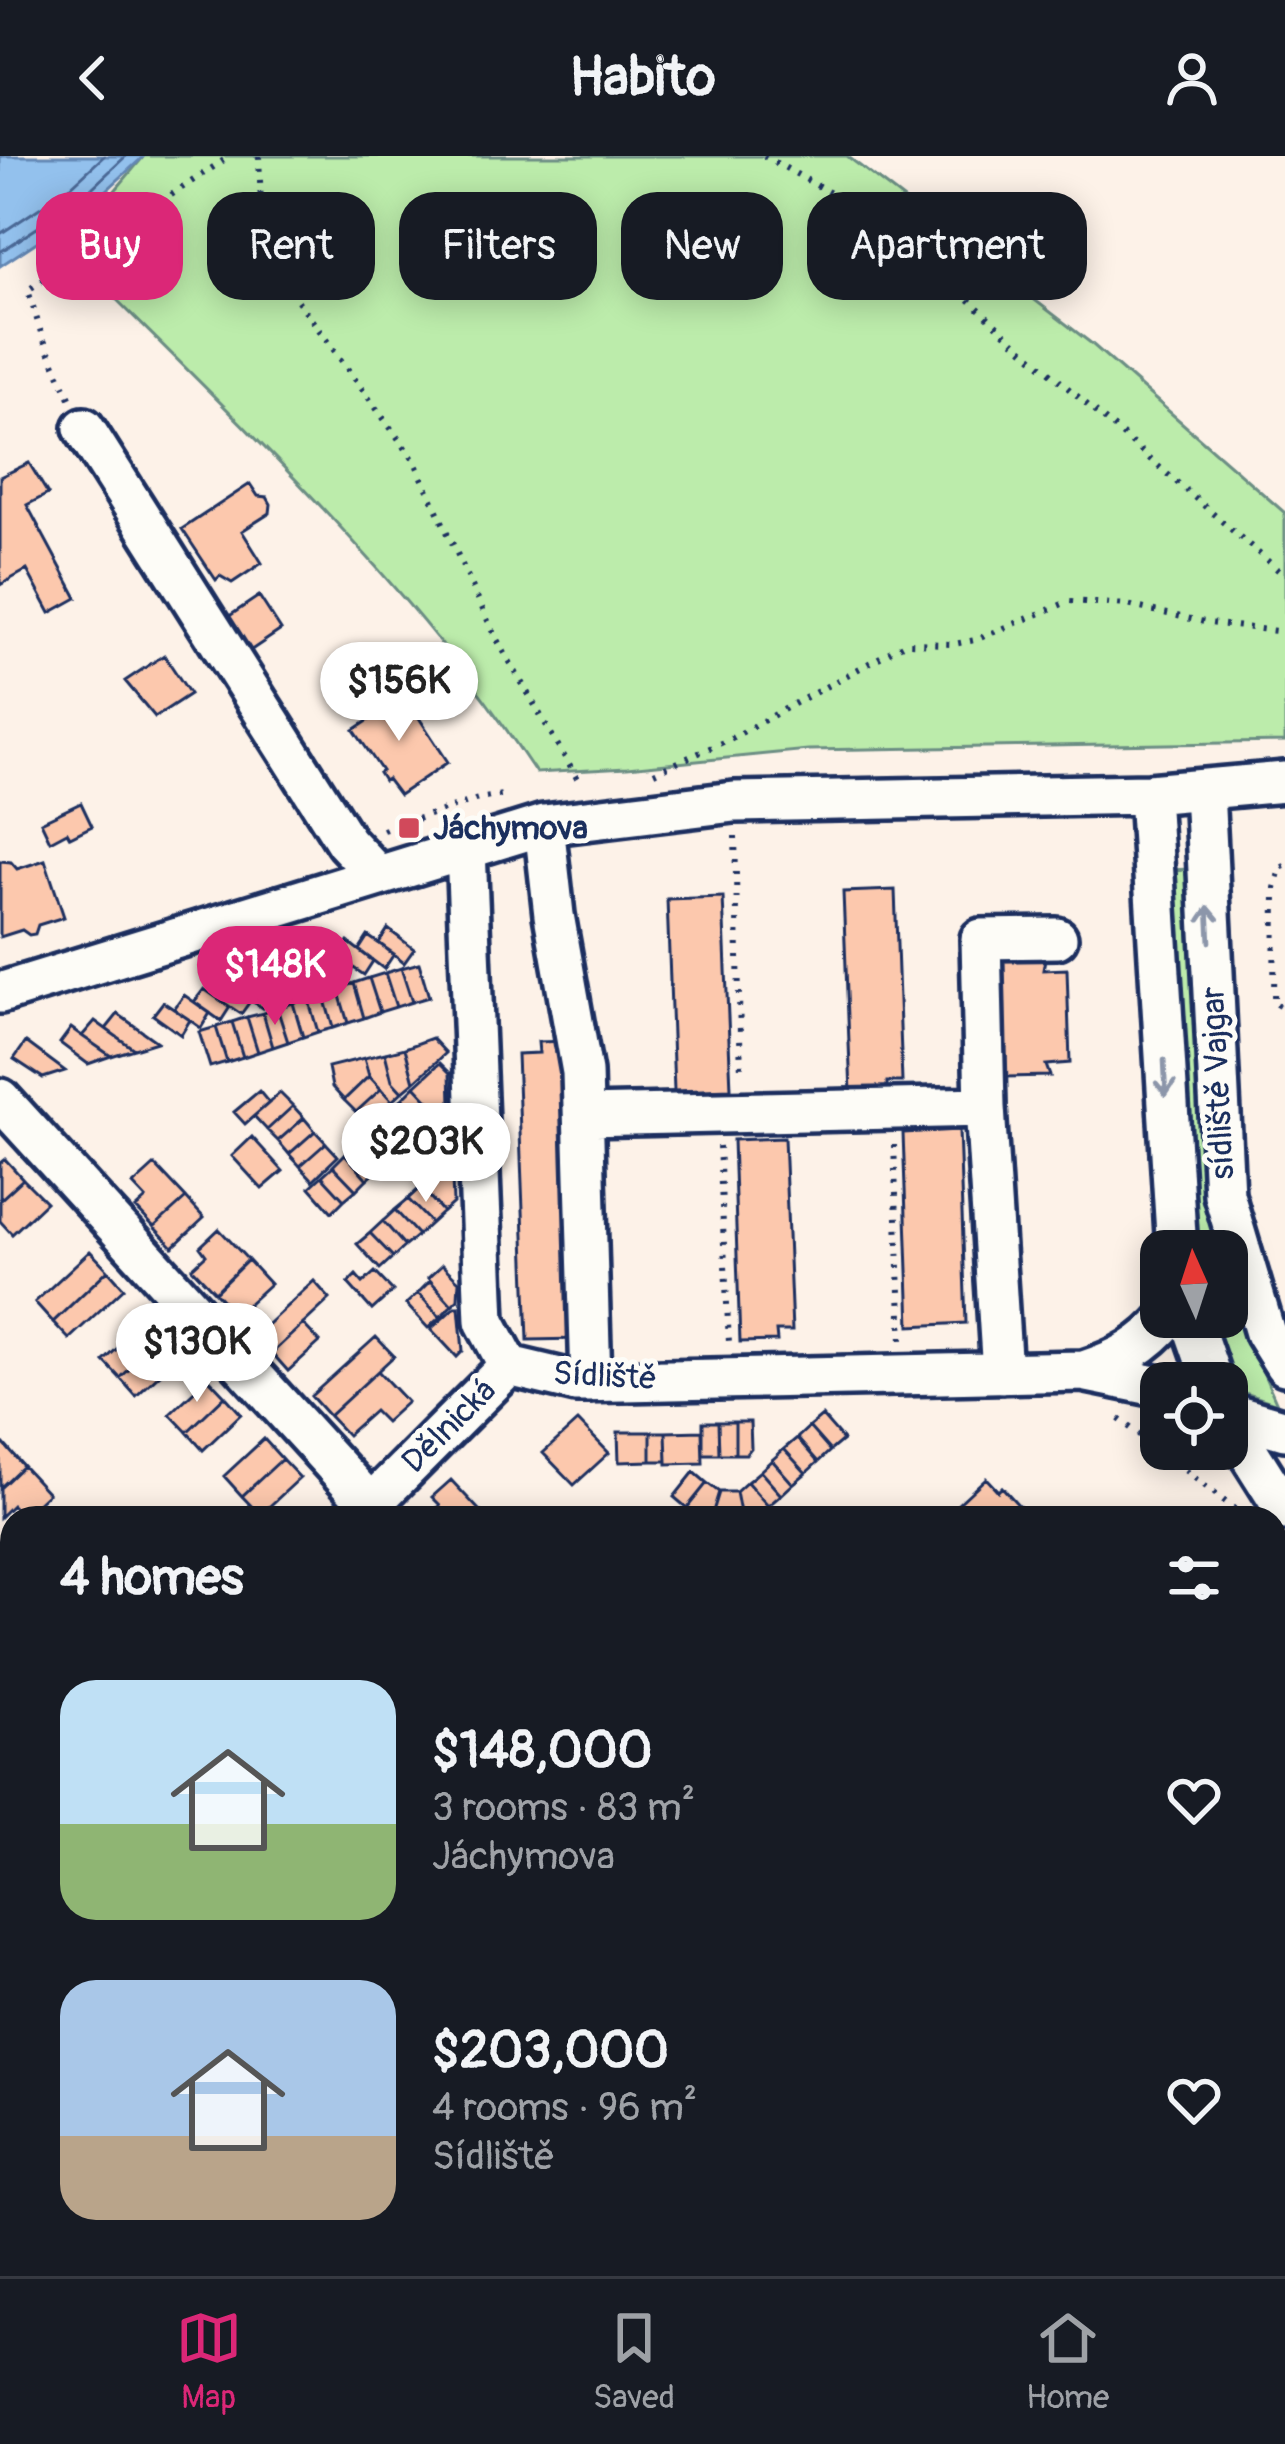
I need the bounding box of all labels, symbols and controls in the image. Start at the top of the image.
text: Habito [569,44,716,112]
icon: back [60,45,126,111]
icon: person [1159,45,1225,111]
chip: Buy [36,192,183,300]
chip: Rent [207,192,375,300]
chip: Filters [399,192,597,300]
chip: New [621,192,783,300]
chip: Apartment [807,192,1087,300]
pin: $156K [315,642,483,744]
text: $156K [347,656,451,705]
place label: Jáchymova [433,808,588,849]
marker: Jáchymova [396,815,422,841]
one-way arrow [1197,905,1220,944]
pin: $148K [191,926,359,1028]
text: $148K [224,940,326,989]
street label: sídliště Vajgar [1192,985,1244,1181]
one-way arrow [1154,1058,1177,1097]
pin: $203K [342,1103,510,1205]
text: $203K [369,1117,483,1166]
north arrow [1140,1230,1248,1338]
map controls [1140,1230,1248,1470]
pin: $130K [113,1303,281,1405]
text: $130K [143,1317,251,1366]
street label: Sídliště [552,1353,658,1399]
button: locate [1140,1362,1248,1470]
street label: Dělnická [393,1370,505,1482]
icon: filters [1161,1545,1227,1611]
text: 4 homes [60,1546,244,1610]
text: $148,000 [432,1719,652,1783]
icon: home [156,1728,300,1872]
icon: heart [1161,1767,1227,1833]
text: 3 rooms · 83 m² [432,1783,695,1832]
text: Jáchymova [432,1832,615,1881]
text: $203,000 [432,2019,669,2083]
icon: home [156,2028,300,2172]
icon: heart [1161,2067,1227,2133]
text: 4 rooms · 96 m² [432,2083,697,2132]
text: Sídliště [432,2132,555,2181]
tab: Map [176,2305,242,2418]
tab: Saved [593,2305,675,2418]
tab: Home [1026,2305,1109,2418]

